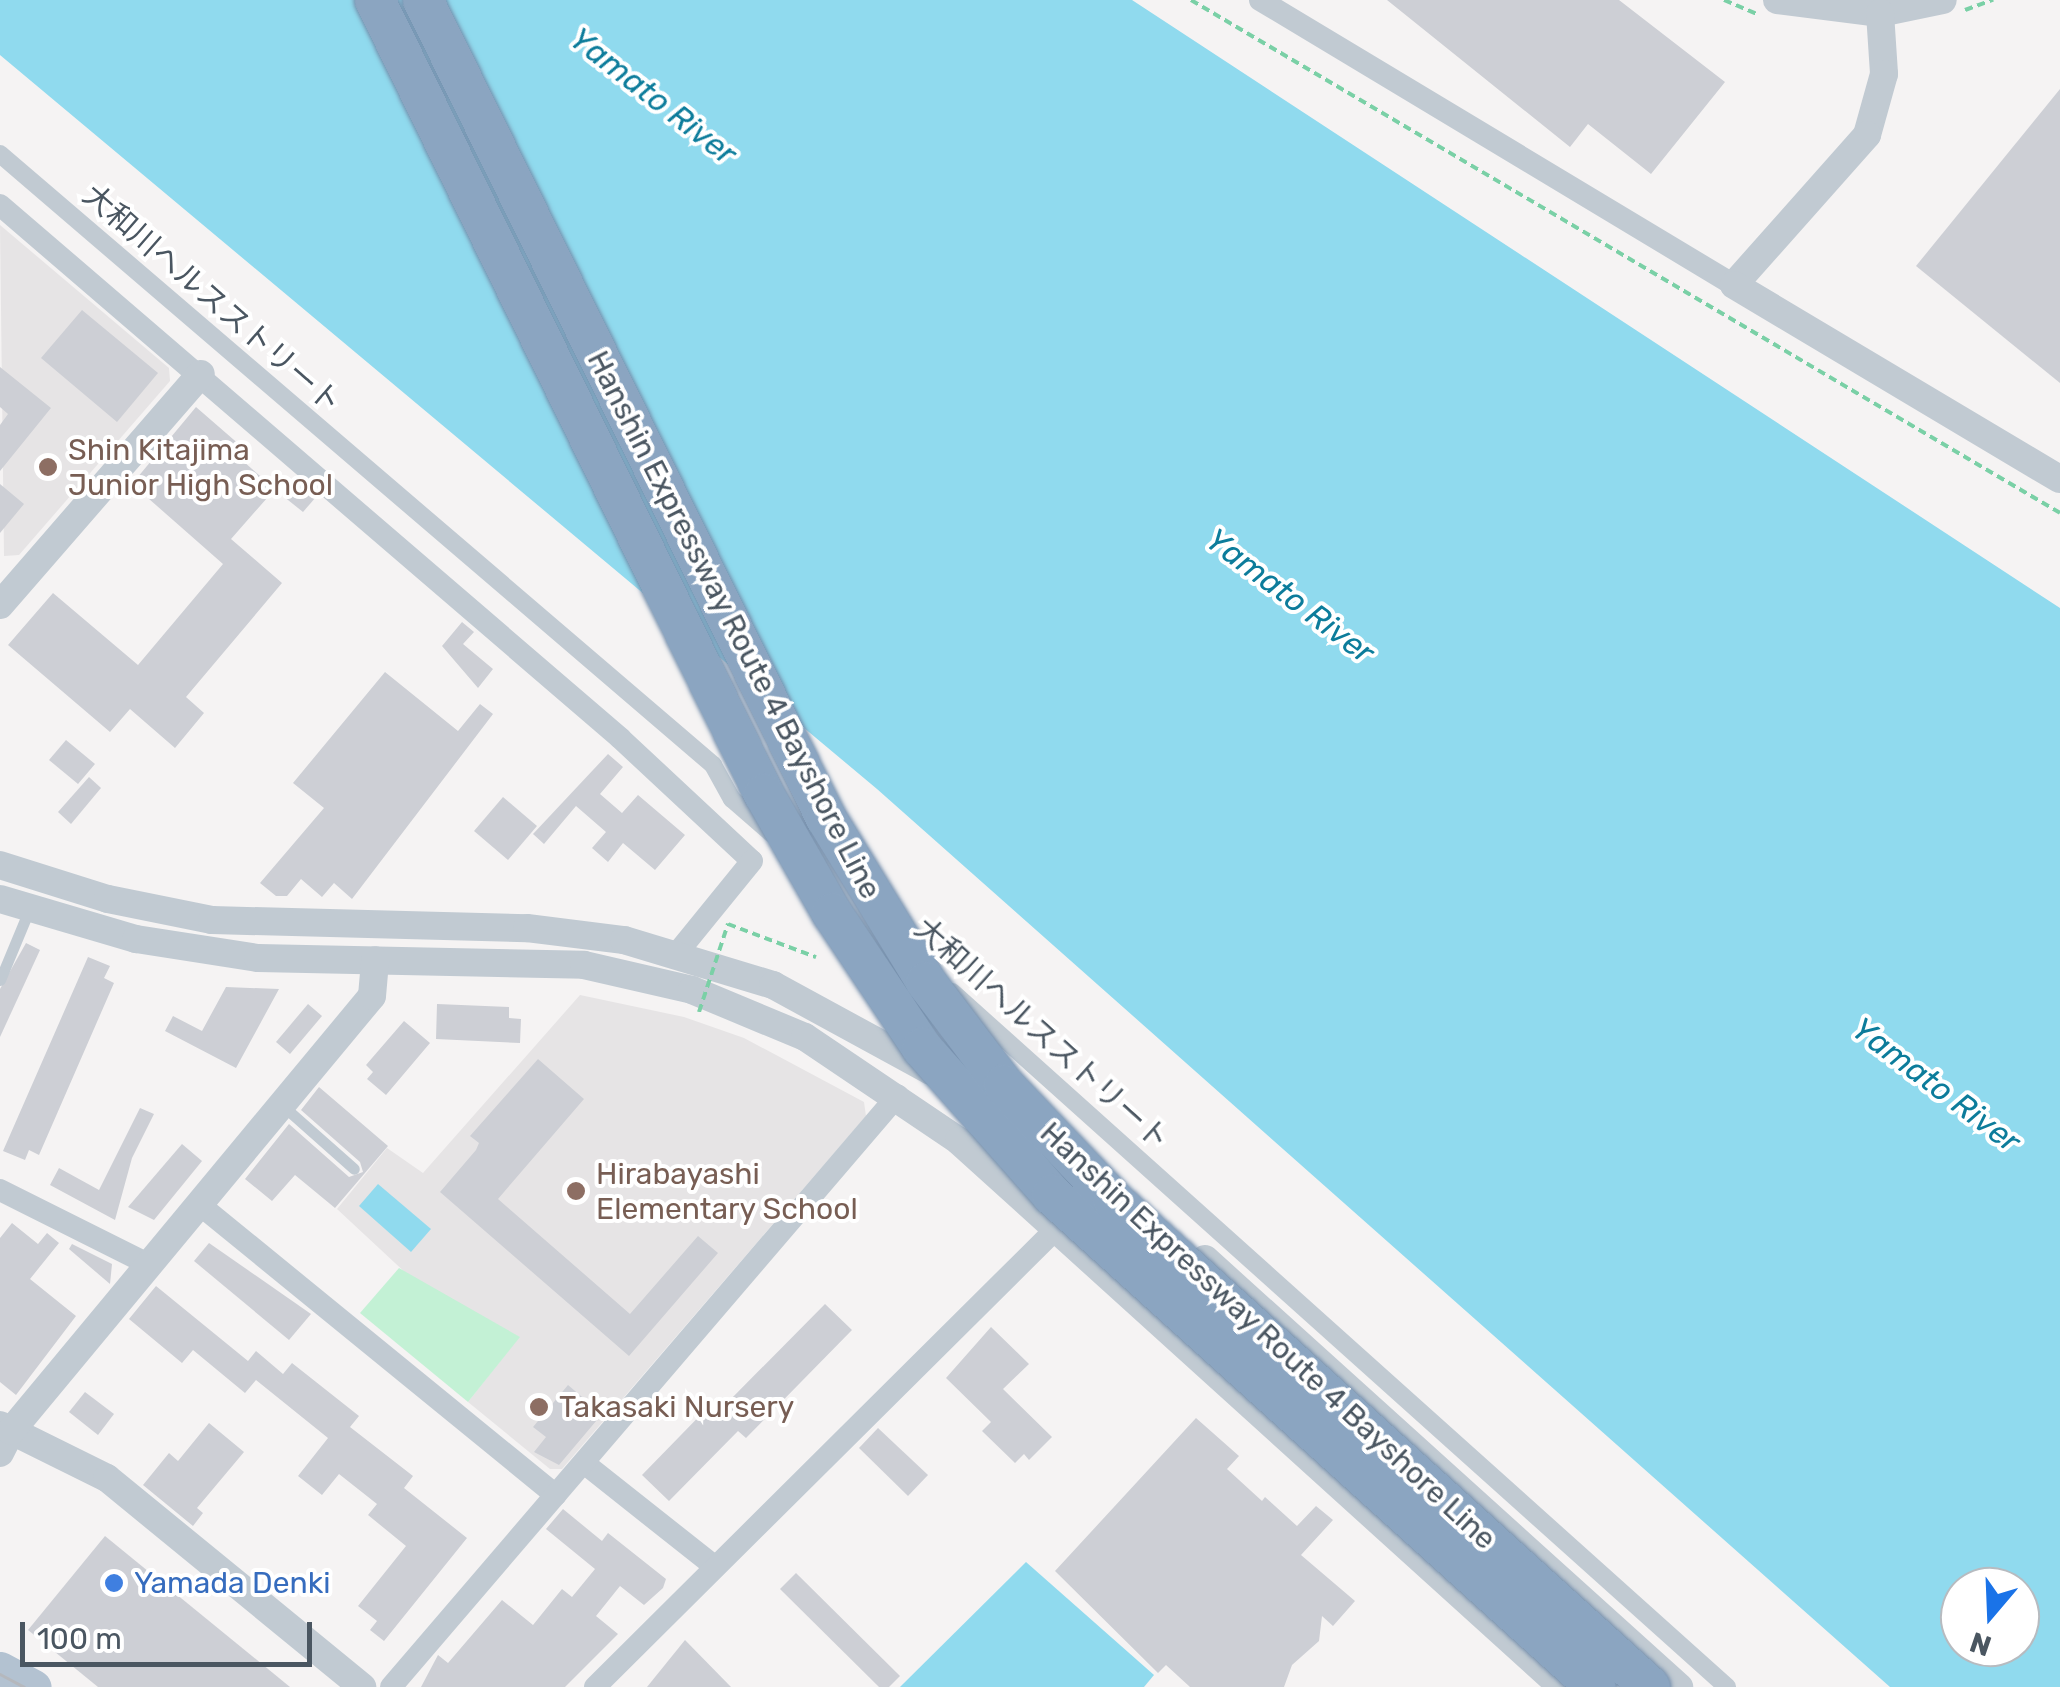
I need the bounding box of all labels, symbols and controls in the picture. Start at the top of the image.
water label: Yamato River [562,19,744,173]
street label: 大和川ヘルスストリート [76,177,348,421]
street label: Hanshin Expressway Route 4 Bayshore Line [579,345,889,905]
place label: Shin Kitajima Junior High School [68,432,334,502]
marker: Shin Kitajima Junior High School [37,456,59,478]
water label: Yamato River [1198,520,1382,672]
street label: 大和川ヘルスストリート [907,910,1177,1158]
water label: Yamato River [1844,1009,2028,1161]
street label: Hanshin Expressway Route 4 Bayshore Line [1032,1115,1504,1557]
place label: Hirabayashi Elementary School [596,1156,859,1226]
marker: Hirabayashi Elementary School [565,1180,587,1202]
place label: Takasaki Nursery [559,1389,794,1425]
marker: Takasaki Nursery [528,1396,550,1418]
place label: Yamada Denki [134,1565,330,1601]
north arrow [1940,1567,2040,1667]
marker: Yamada Denki [103,1572,125,1594]
scale bar [25,1602,318,1664]
text: 100 m [37,1621,122,1657]
text: N [1966,1625,1996,1663]

